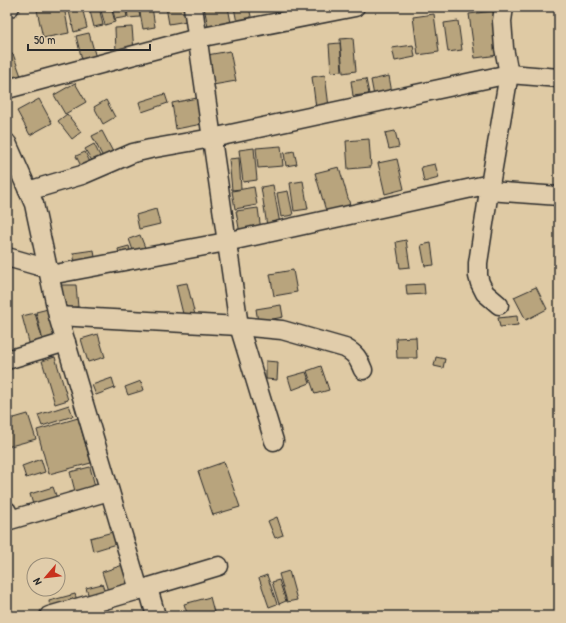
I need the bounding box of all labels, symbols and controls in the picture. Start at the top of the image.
scale bar [28,26,150,52]
text: 50 m [34,31,55,48]
north arrow [26,557,66,597]
text: N [30,576,45,588]

